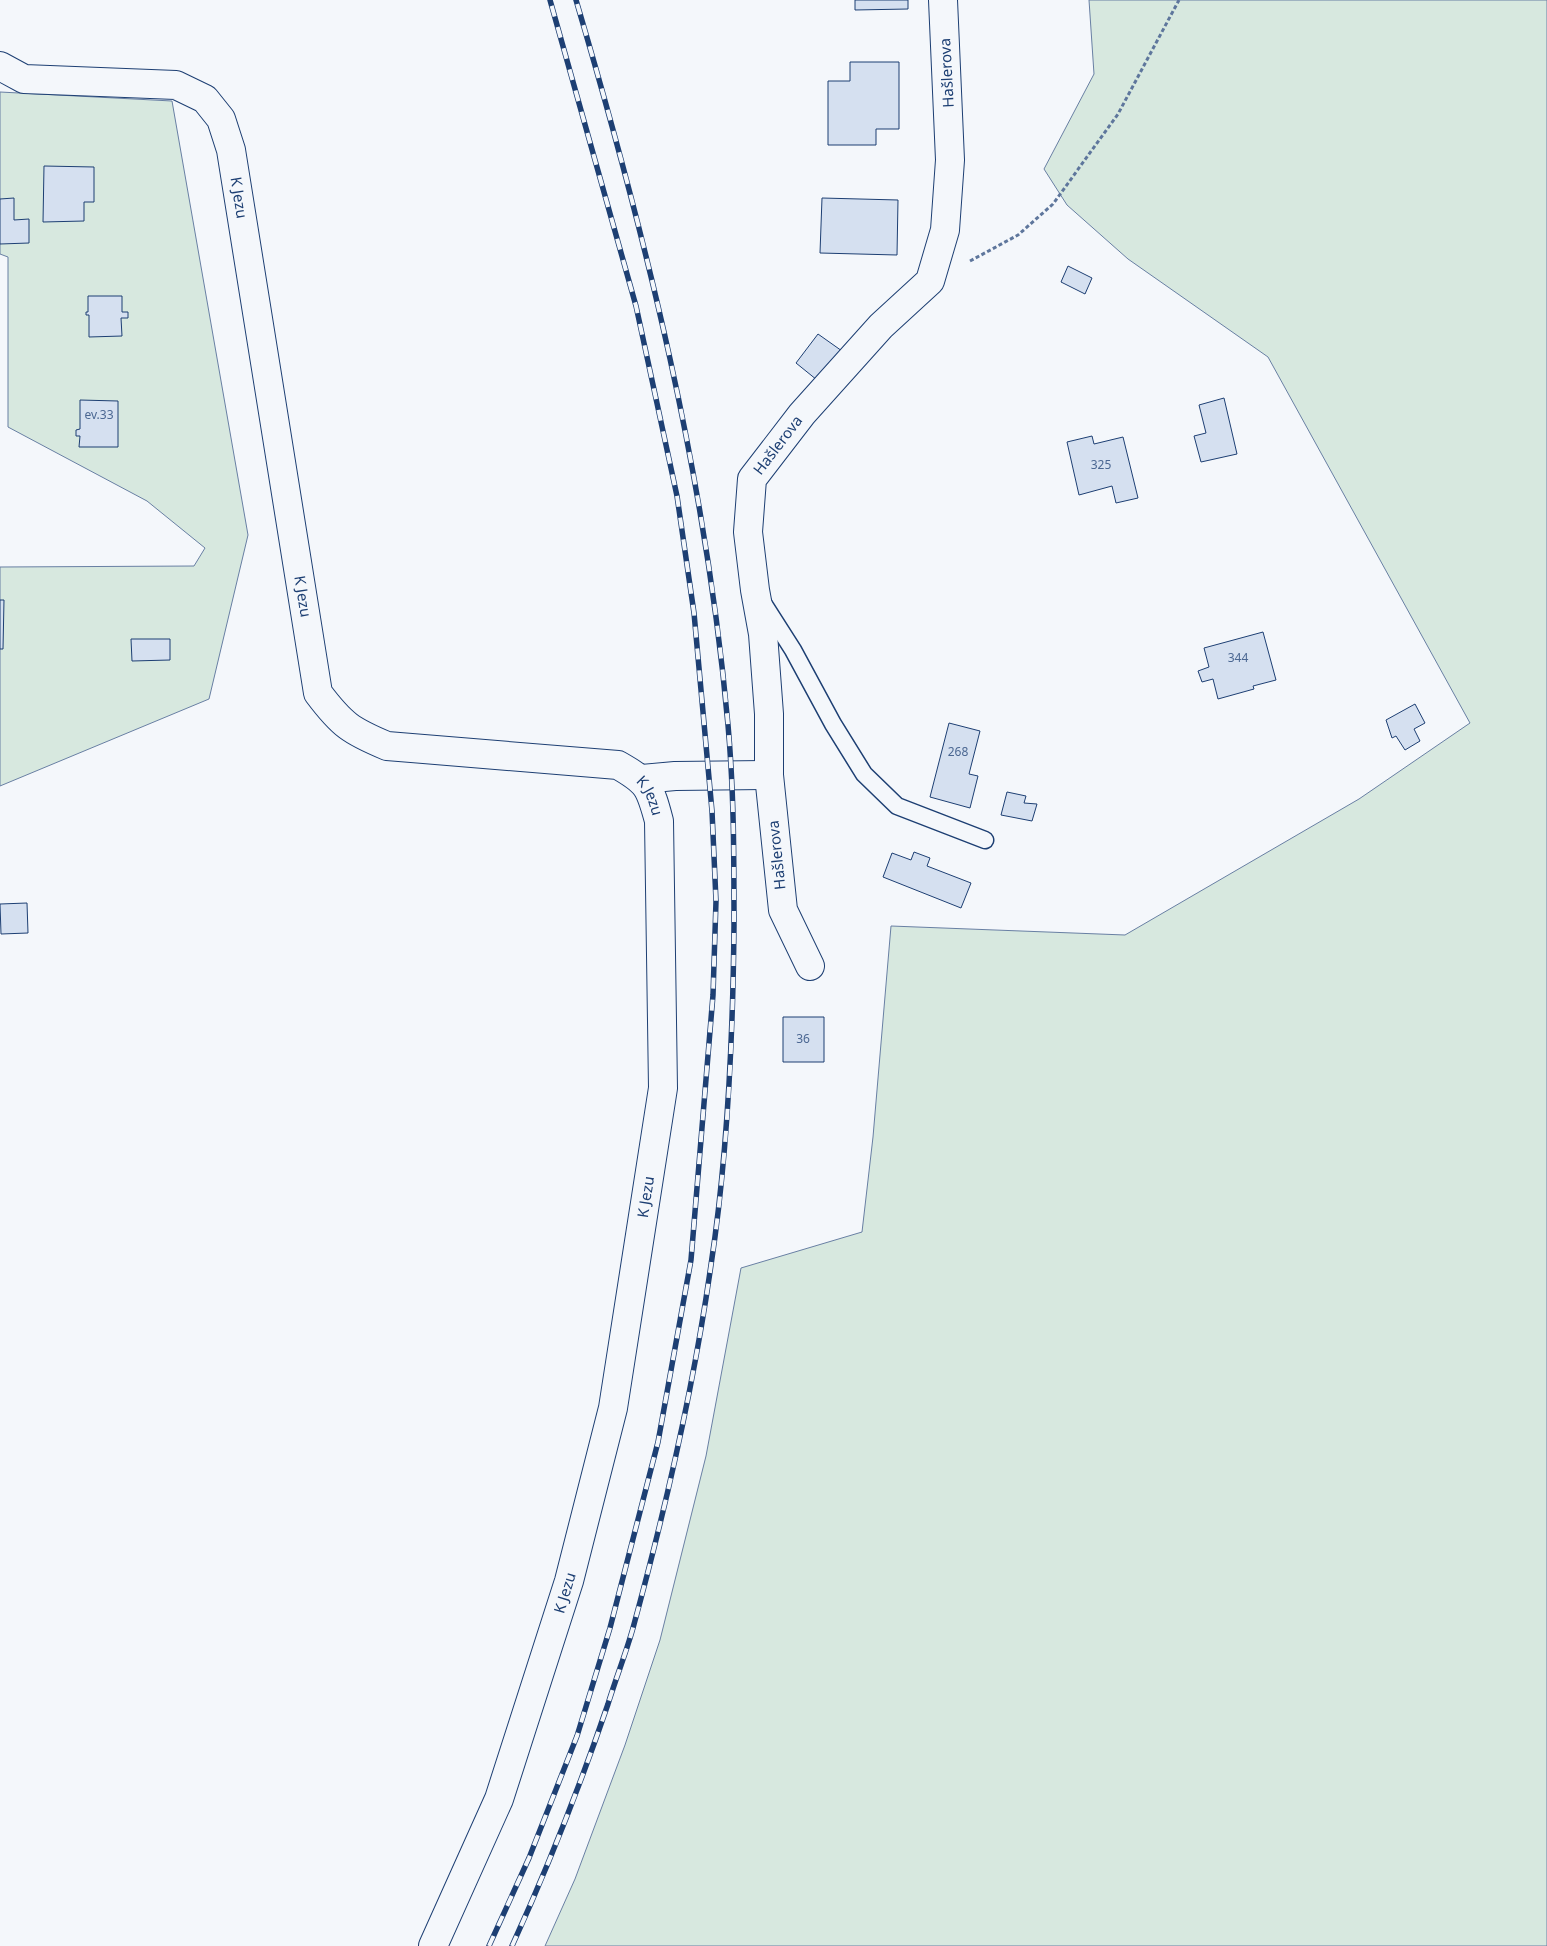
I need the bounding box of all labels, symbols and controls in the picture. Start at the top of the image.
street label: Hašlerova [934,38,958,108]
street label: K Jezu [226,175,253,220]
house number: ev.33 [84,406,114,423]
street label: Hašlerova [748,411,806,478]
house number: 325 [1091,456,1111,473]
street label: K Jezu [290,574,317,619]
house number: 344 [1228,649,1248,666]
house number: 268 [948,743,968,760]
street label: K Jezu [633,771,668,818]
street label: Hašlerova [762,819,790,891]
house number: 36 [796,1030,810,1047]
street label: K Jezu [632,1175,658,1219]
street label: K Jezu [548,1570,580,1616]

